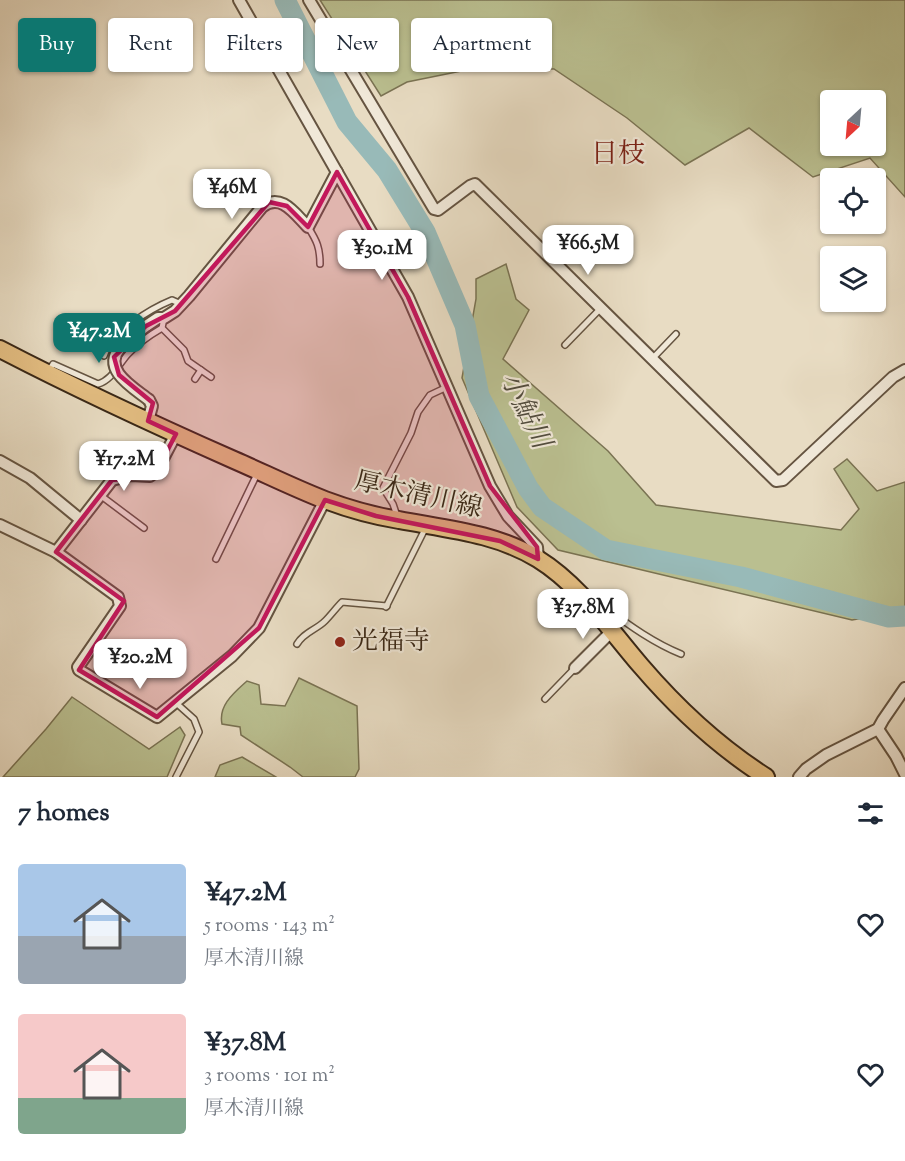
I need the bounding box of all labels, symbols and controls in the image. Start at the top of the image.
chip: Buy [18,18,96,72]
chip: Rent [108,18,193,72]
chip: Filters [205,18,303,72]
chip: New [315,18,399,72]
chip: Apartment [411,18,552,72]
north arrow [820,90,886,156]
map controls [820,90,886,312]
district label: 日枝 [591,136,645,175]
button: locate [820,168,886,234]
pin: ¥46M [196,169,268,220]
text: ¥46M [207,174,257,203]
pin: ¥66.5M [539,225,637,276]
pin: ¥30.1M [333,230,431,281]
text: ¥66.5M [556,230,620,259]
text: ¥30.1M [351,235,413,264]
button: layers [820,246,886,312]
pin: ¥47.2M [50,313,148,364]
text: ¥47.2M [67,318,131,347]
water label: 小鮎川 [489,366,561,459]
pin: ¥17.2M [75,441,173,492]
text: ¥17.2M [93,446,155,475]
street label: 厚木清川線 [350,463,486,529]
pin: ¥37.8M [534,589,632,640]
text: ¥37.8M [551,594,615,623]
place label: 光福寺 [352,624,430,661]
marker: 光福寺 [333,635,347,649]
pin: ¥20.2M [91,639,189,690]
text: ¥20.2M [108,644,172,673]
text: 7 homes [18,795,109,832]
icon: filters [854,797,887,830]
text: ¥47.2M [204,875,287,912]
icon: home [66,888,138,960]
icon: heart [854,908,887,941]
text: 5 rooms · 143 m² [204,912,335,941]
text: 厚木清川線 [204,945,304,974]
text: ¥37.8M [204,1025,286,1062]
icon: home [66,1038,138,1110]
icon: heart [854,1058,887,1091]
text: 3 rooms · 101 m² [204,1062,335,1091]
text: 厚木清川線 [204,1095,304,1124]

